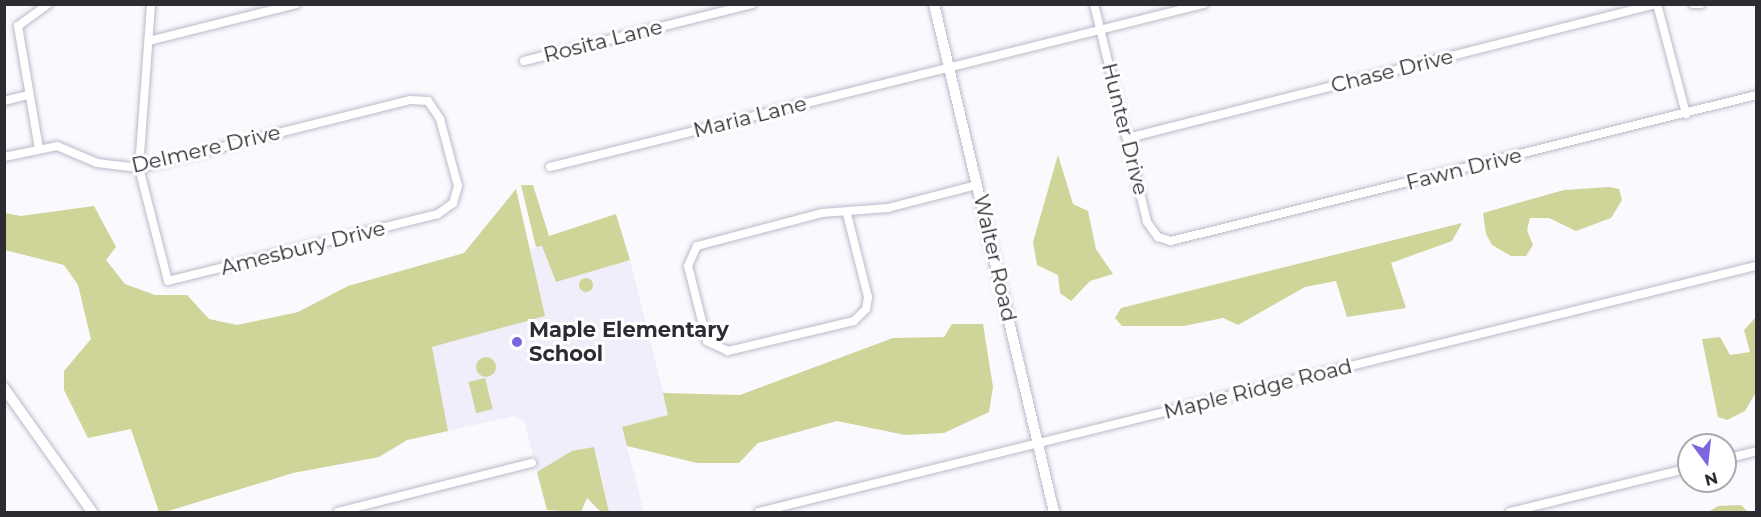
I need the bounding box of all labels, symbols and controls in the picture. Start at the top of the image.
street label: Rosita Lane [541,14,665,68]
street label: Chase Drive [1328,44,1456,98]
street label: Hunter Drive [1096,60,1154,198]
street label: Maria Lane [691,91,809,143]
street label: Delmere Drive [129,120,283,178]
street label: Fawn Drive [1404,142,1524,196]
street label: Walter Road [968,192,1022,324]
street label: Amesbury Drive [218,215,388,281]
place label: Maple Elementary School [529,317,729,367]
marker: Maple Elementary School [510,335,524,349]
street label: Maple Ridge Road [1161,353,1355,425]
north arrow [1677,433,1737,493]
text: N [1703,468,1720,490]

